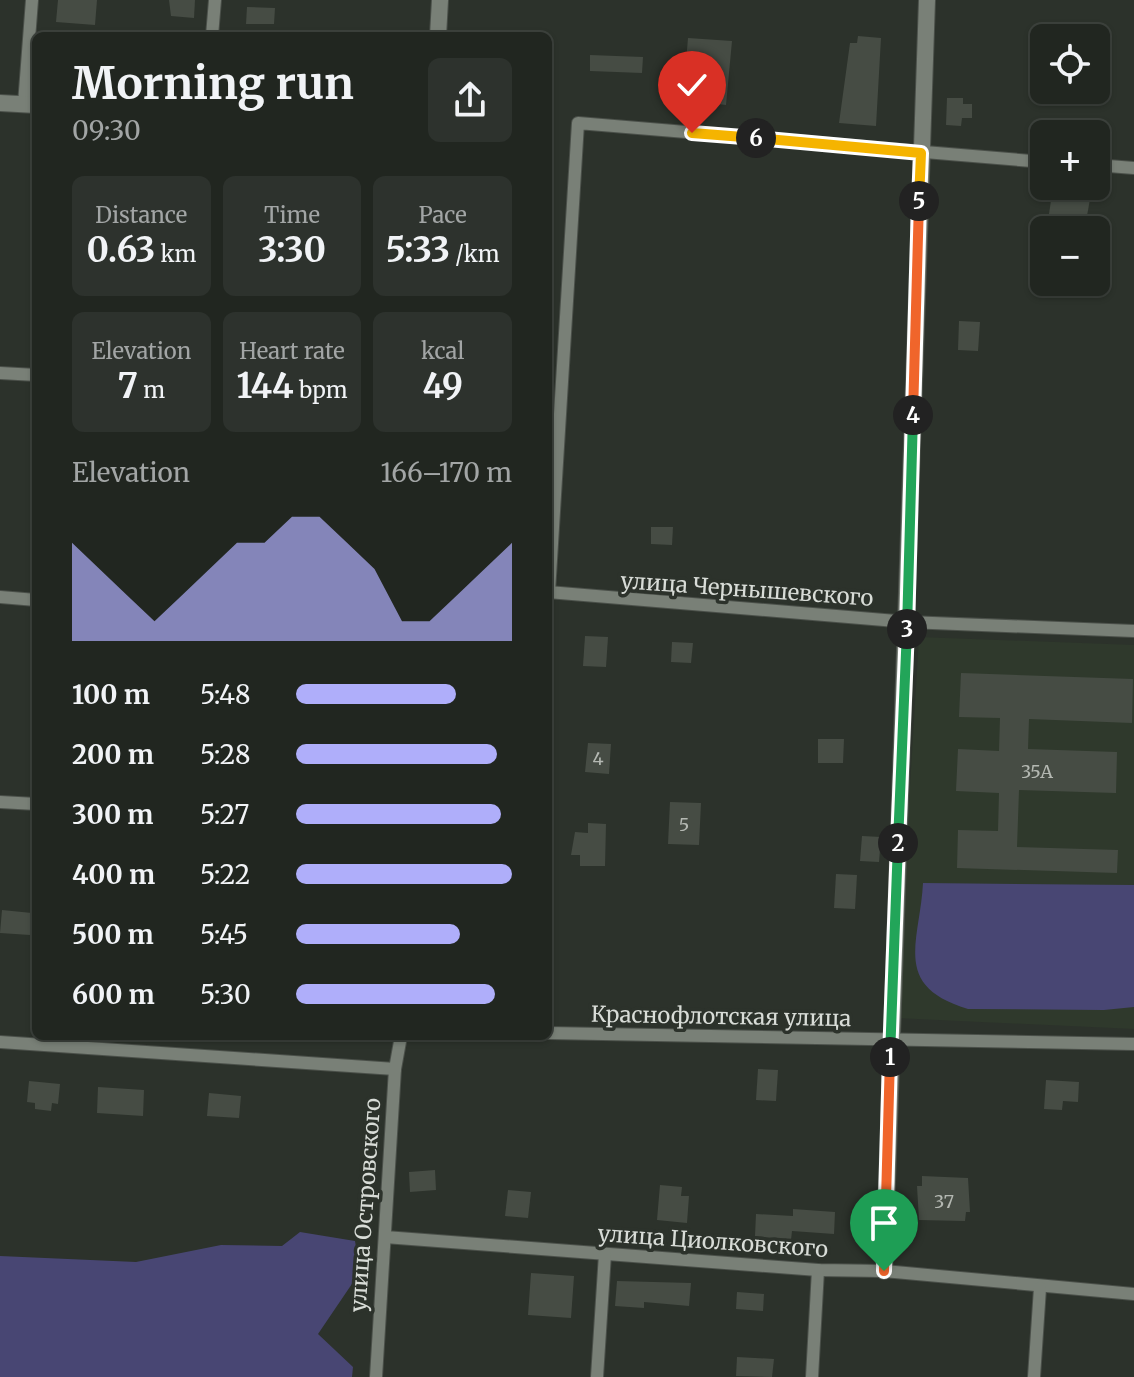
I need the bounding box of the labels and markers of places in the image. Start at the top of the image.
pin [658,51,726,133]
pin: 6 [736,118,776,158]
pin: 5 [899,181,939,221]
pin: 4 [893,395,933,435]
pin: 3 [887,609,927,649]
pin: 2 [878,823,918,863]
pin: 1 [870,1037,910,1077]
pin [850,1189,918,1271]

